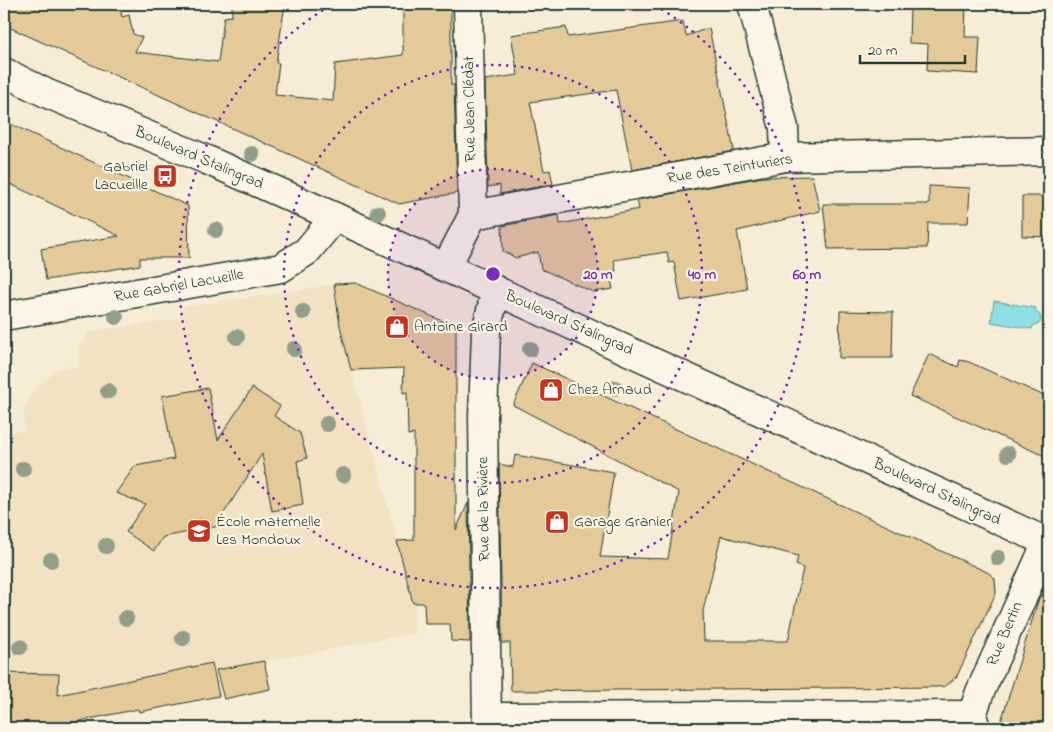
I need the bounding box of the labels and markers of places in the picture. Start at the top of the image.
place label: Gabriel Lacueille [95,155,149,197]
bus stop icon: Gabriel Lacueille [152,163,178,189]
centre of rings [484,265,502,283]
shop icon: Antoine Girard [384,314,410,340]
place label: Antoine Girard [414,315,508,339]
shop icon: Chez Arnaud [538,377,564,403]
place label: Chez Arnaud [568,378,652,402]
shop icon: Garage Granier [544,509,570,535]
place label: École maternelle Les Mondoux [216,510,321,552]
place label: Garage Granier [574,510,671,534]
school or university icon: École maternelle Les Mondoux [186,518,212,544]

